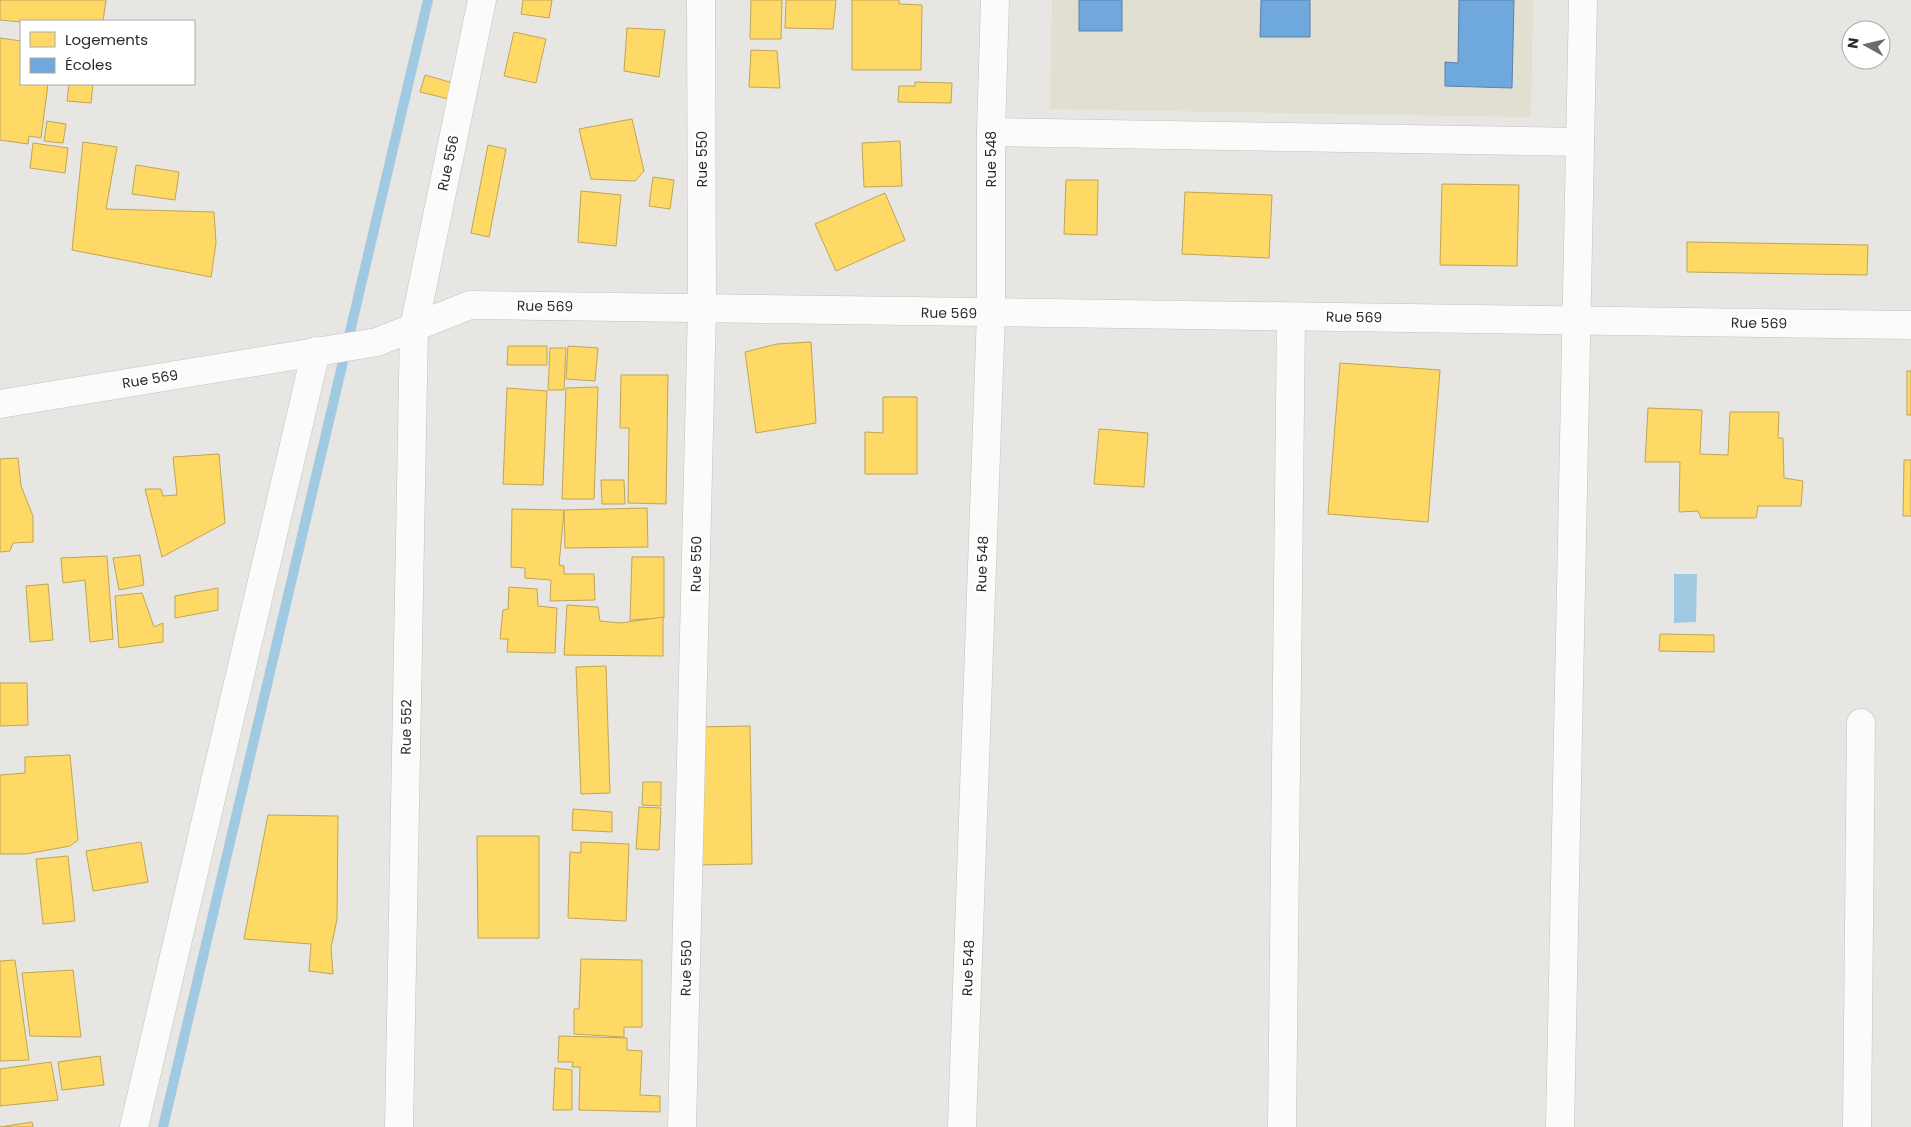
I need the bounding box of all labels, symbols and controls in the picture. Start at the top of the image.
legend [20,20,195,85]
north arrow [1841,20,1891,70]
text: Logements [65,29,148,50]
text: N [1842,37,1864,50]
text: Écoles [65,54,112,75]
street label: Rue 550 [692,131,712,187]
street label: Rue 548 [981,131,1001,187]
street label: Rue 556 [432,133,464,193]
street label: Rue 569 [517,296,573,316]
street label: Rue 569 [921,303,977,323]
street label: Rue 569 [1326,307,1382,327]
street label: Rue 569 [1731,313,1787,333]
street label: Rue 569 [121,365,179,393]
street label: Rue 548 [971,535,993,592]
street label: Rue 550 [686,536,706,592]
street label: Rue 552 [396,699,416,755]
street label: Rue 548 [957,939,979,996]
street label: Rue 550 [676,940,696,996]

